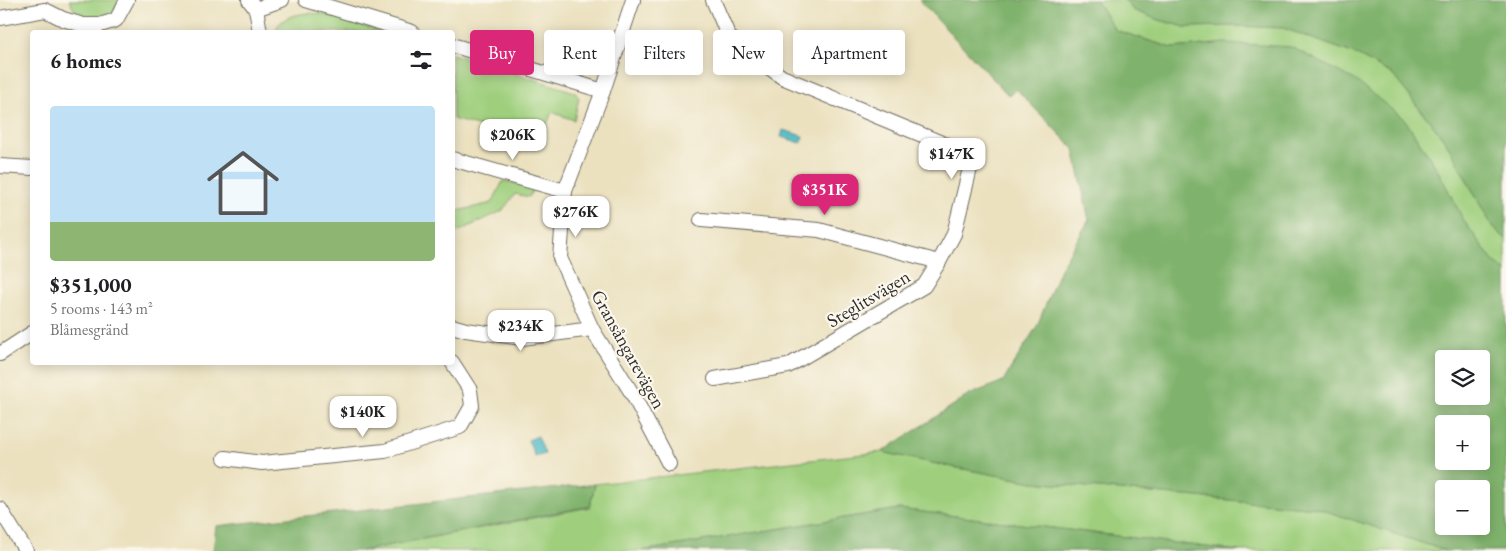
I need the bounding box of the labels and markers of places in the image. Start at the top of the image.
pin: $206K [478,119,548,161]
pin: $147K [917,138,987,180]
pin: $351K [790,174,860,216]
pin: $276K [541,196,611,238]
pin: $234K [486,310,556,352]
pin: $140K [328,396,398,438]

